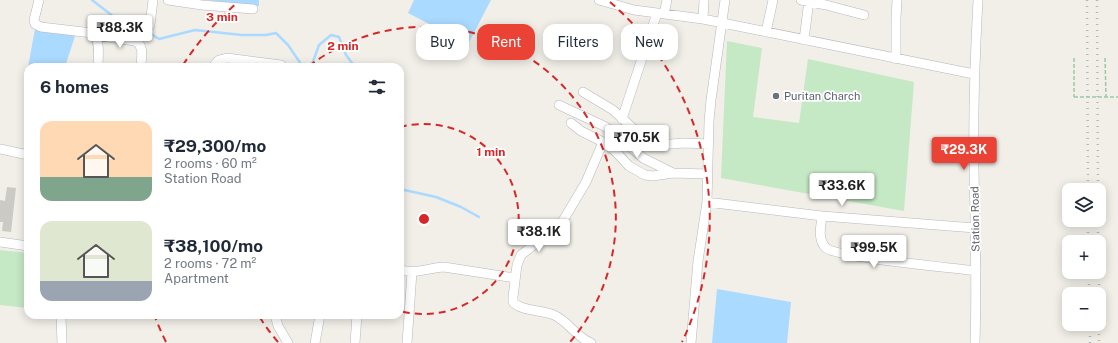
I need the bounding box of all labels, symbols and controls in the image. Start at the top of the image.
text: 3 min [206,10,238,24]
pin: ₹88.3K [87,15,153,49]
text: ₹88.3K [96,20,144,35]
chip: Buy [416,24,469,60]
chip: Rent [477,24,535,60]
chip: Filters [543,24,613,60]
chip: New [621,24,678,60]
text: 2 min [327,39,359,53]
icon: filters [366,76,388,98]
text: 6 homes [40,77,109,97]
place label: Puritan Charch [784,90,860,102]
marker: Puritan Charch [771,91,781,101]
pin: ₹70.5K [604,125,670,159]
text: ₹70.5K [614,130,660,145]
text: ₹29,300/mo [164,136,266,156]
icon: home [72,137,120,185]
pin: ₹29.3K [931,137,997,171]
text: ₹29.3K [941,142,987,157]
text: 1 min [477,145,505,159]
text: 2 rooms · 60 m² [164,156,257,171]
text: Station Road [164,171,241,186]
pin: ₹33.6K [809,173,875,207]
text: ₹33.6K [818,178,866,193]
map controls [1062,183,1106,331]
button: layers [1062,183,1106,227]
street label: Station Road [968,186,982,252]
centre of rings [417,212,431,226]
pin: ₹38.1K [506,219,572,253]
text: ₹38.1K [517,224,561,239]
pin: ₹99.5K [841,235,907,269]
button: + [1062,235,1106,279]
text: ₹38,100/mo [164,236,263,256]
icon: home [72,237,120,285]
text: ₹99.5K [850,240,898,255]
text: 2 rooms · 72 m² [164,256,256,271]
text: Apartment [164,271,229,286]
button: − [1062,287,1106,331]

